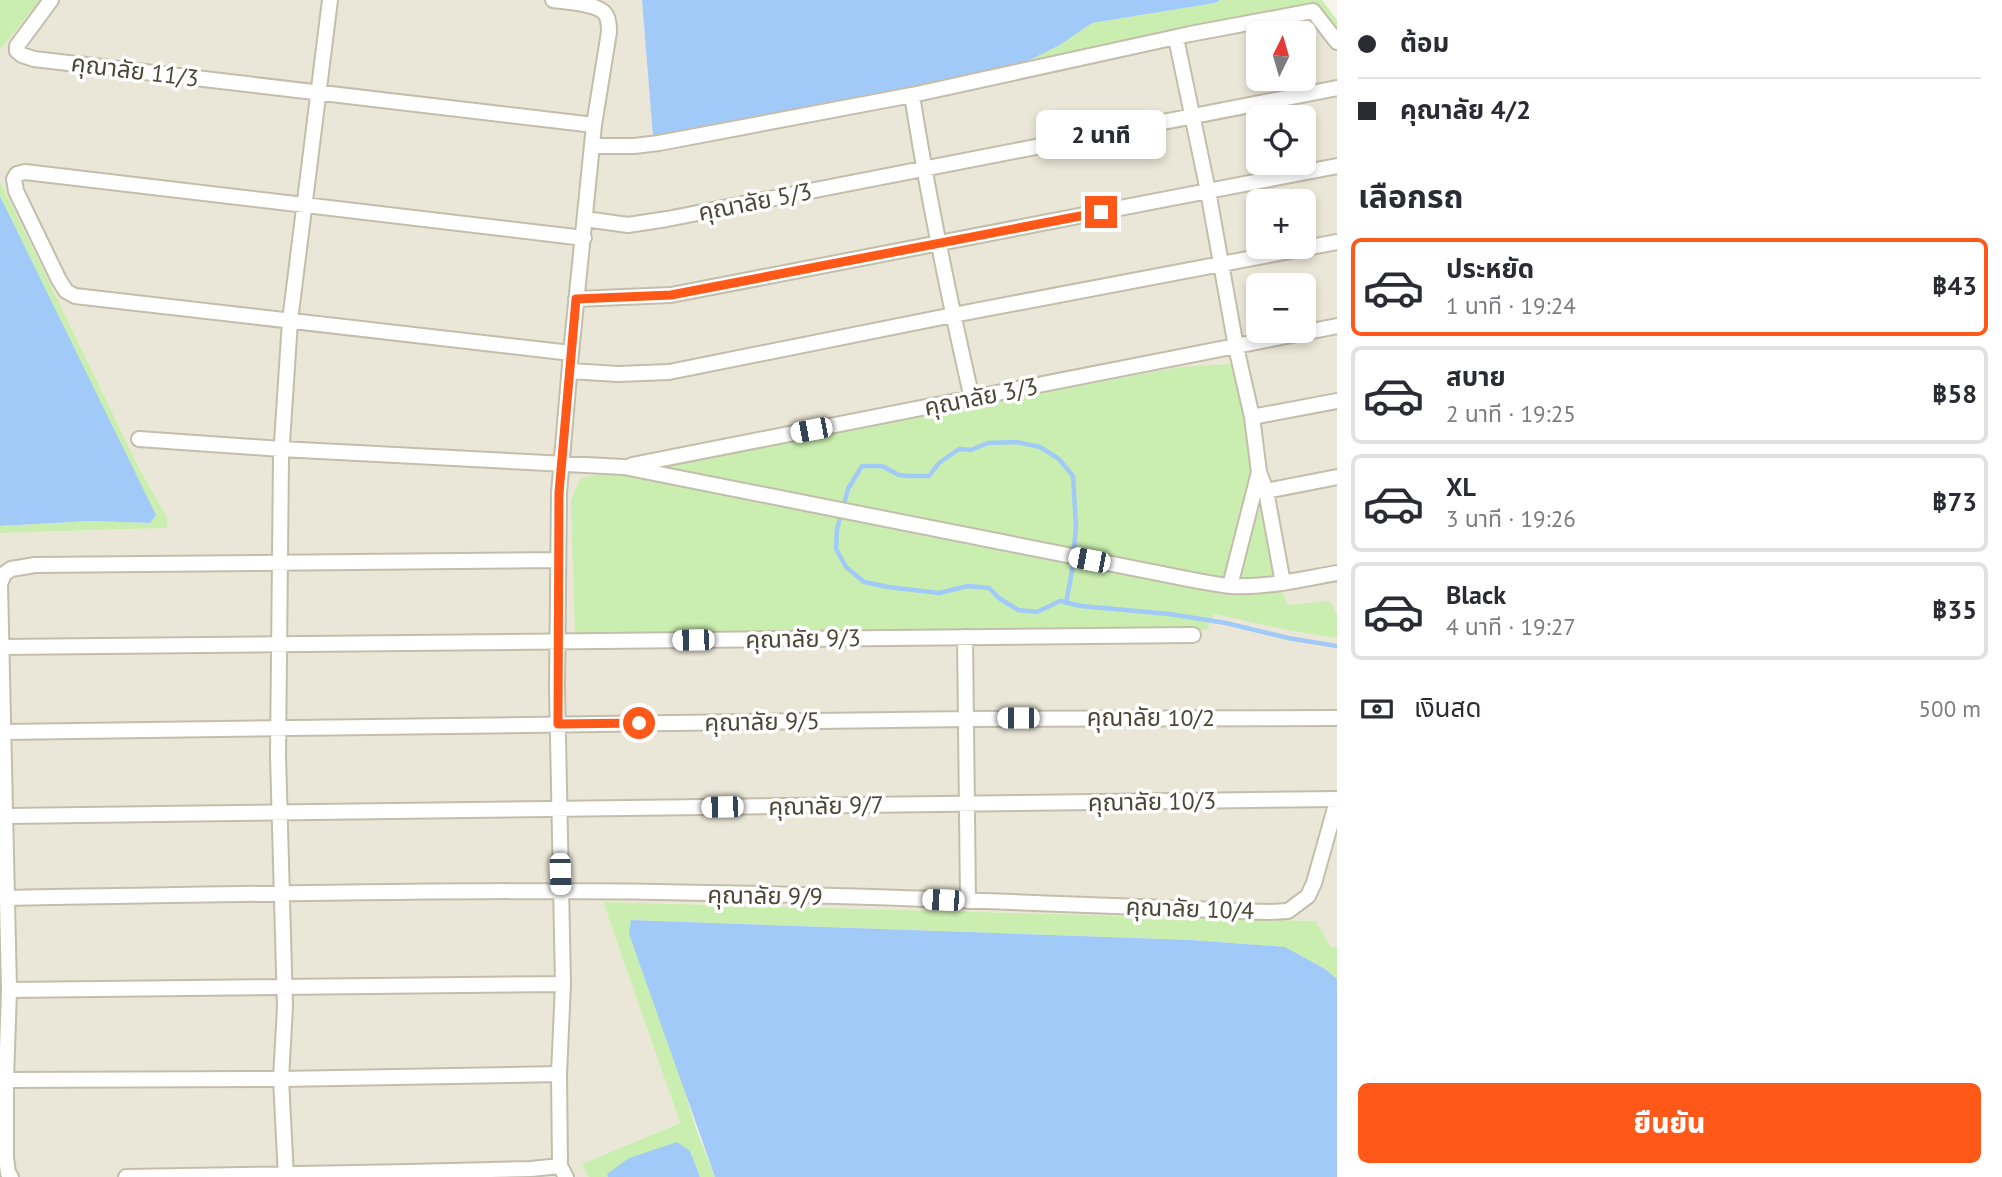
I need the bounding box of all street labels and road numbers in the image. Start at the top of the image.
street label: คุณาลัย 11/3 [69,47,201,94]
street label: คุณาลัย 5/3 [695,175,814,228]
street label: คุณาลัย 3/3 [921,370,1040,423]
street label: คุณาลัย 9/3 [745,622,861,655]
street label: คุณาลัย 10/2 [1087,702,1215,733]
street label: คุณาลัย 9/5 [704,705,820,738]
street label: คุณาลัย 10/3 [1088,785,1216,818]
street label: คุณาลัย 9/7 [768,789,884,822]
street label: คุณาลัย 9/9 [707,879,823,912]
street label: คุณาลัย 10/4 [1125,891,1255,926]

